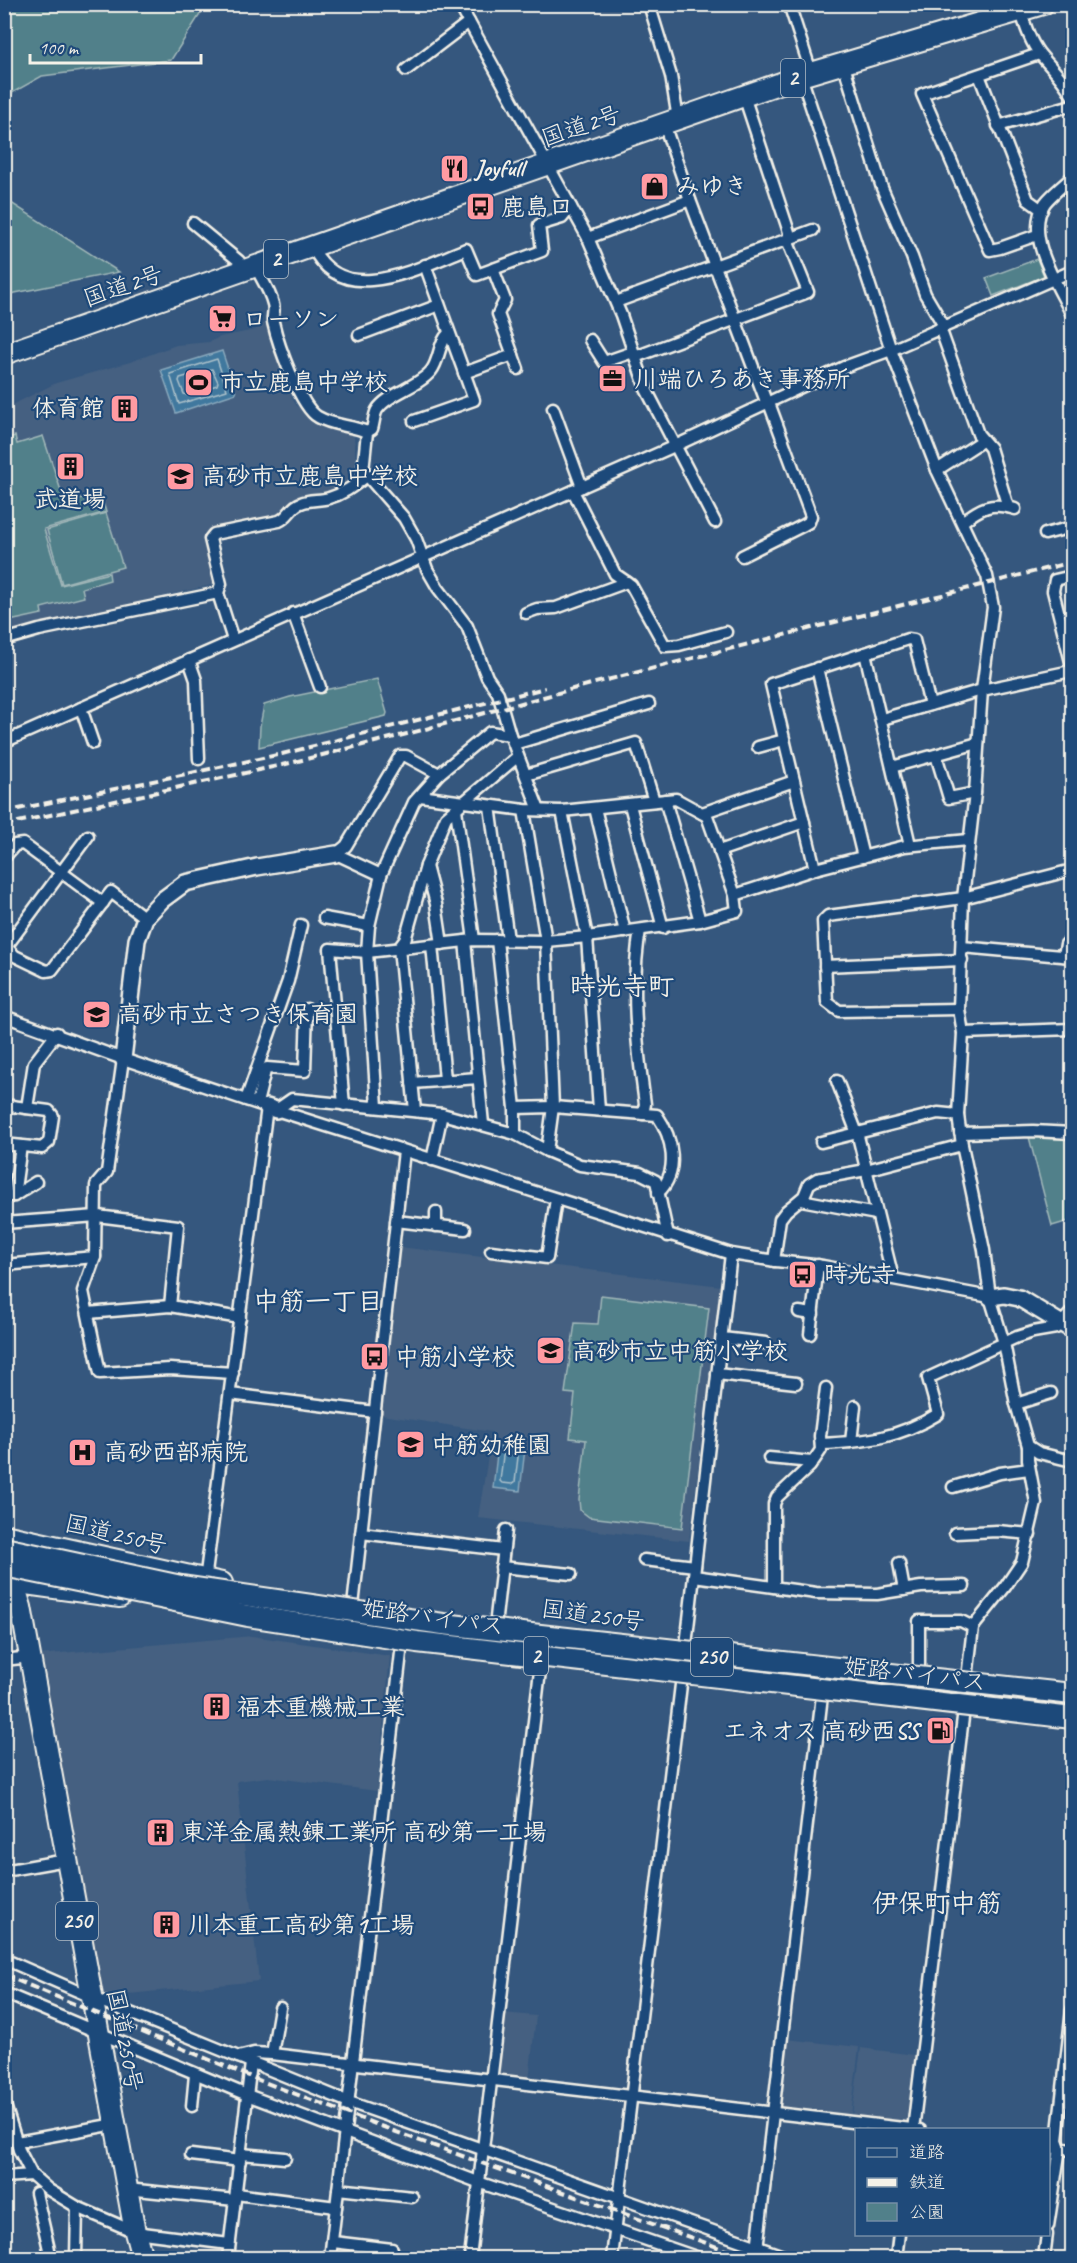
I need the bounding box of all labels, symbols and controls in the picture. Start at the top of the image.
scale bar [30,27,201,65]
text: 100 m [39,37,80,59]
road number: 2 [781,59,805,97]
street label: 国道2号 [537,98,625,154]
restaurant icon: Joyfull [438,152,470,184]
place label: Joyfull [473,153,528,183]
shop icon: みゆき [639,170,671,202]
place label: みゆき [676,171,748,201]
bus stop icon: 鹿島口 [464,191,496,223]
place label: 鹿島口 [501,192,573,222]
road number: 2 [264,240,288,278]
street label: 国道2号 [79,258,167,314]
supermarket icon: ローソン [206,303,238,335]
place label: ローソン [243,304,339,334]
office icon: 川端ひろあき事務所 [597,363,629,395]
place label: 川端ひろあき事務所 [634,364,850,394]
sports icon: 市立鹿島中学校 [183,366,215,398]
place label: 市立鹿島中学校 [220,367,388,397]
building icon: 体育館 [109,392,141,424]
place label: 体育館 [32,393,104,423]
building icon: 武道場 [54,450,86,482]
school or university icon: 高砂市立鹿島中学校 [165,460,197,492]
place label: 高砂市立鹿島中学校 [202,461,418,491]
place label: 武道場 [34,484,106,514]
district label: 時光寺町 [570,970,674,1003]
school or university icon: 高砂市立さつき保育園 [81,998,113,1030]
place label: 高砂市立さつき保育園 [118,999,358,1029]
bus stop icon: 時光寺 [787,1258,819,1290]
place label: 時光寺 [824,1259,896,1289]
district label: 中筋一丁目 [253,1285,383,1318]
school or university icon: 高砂市立中筋小学校 [535,1335,567,1367]
place label: 高砂市立中筋小学校 [572,1336,788,1366]
bus stop icon: 中筋小学校 [358,1341,390,1373]
place label: 中筋小学校 [395,1342,515,1372]
school or university icon: 中筋幼稚園 [394,1429,426,1461]
place label: 中筋幼稚園 [431,1430,551,1460]
hospital icon: 高砂西部病院 [67,1436,99,1468]
place label: 高砂西部病院 [104,1437,248,1467]
street label: 国道250号 [62,1508,170,1560]
street label: 姫路バイパス [360,1592,506,1642]
street label: 国道250号 [539,1593,647,1637]
road number: 2 [524,1637,548,1675]
road number: 250 [691,1638,733,1676]
street label: 姫路バイパス [842,1650,988,1698]
building icon: 福本重機械工業 [200,1691,232,1723]
place label: 福本重機械工業 [237,1692,405,1722]
fuel station icon: エネオス 高砂西SS [924,1715,956,1747]
place label: エネオス 高砂西SS [723,1716,923,1746]
building icon: 東洋金属熱錬工業所 高砂第一工場 [144,1816,176,1848]
place label: 東洋金属熱錬工業所 高砂第一工場 [181,1817,547,1847]
district label: 伊保町中筋 [872,1887,1002,1920]
road number: 250 [56,1902,98,1940]
building icon: 川本重工高砂第1工場 [151,1909,183,1941]
place label: 川本重工高砂第1工場 [188,1910,415,1940]
street label: 国道250号 [100,1986,150,2094]
legend [855,2128,1050,2236]
text: 道路 [909,2141,945,2163]
text: 鉄道 [909,2171,945,2193]
text: 公園 [909,2201,945,2223]

